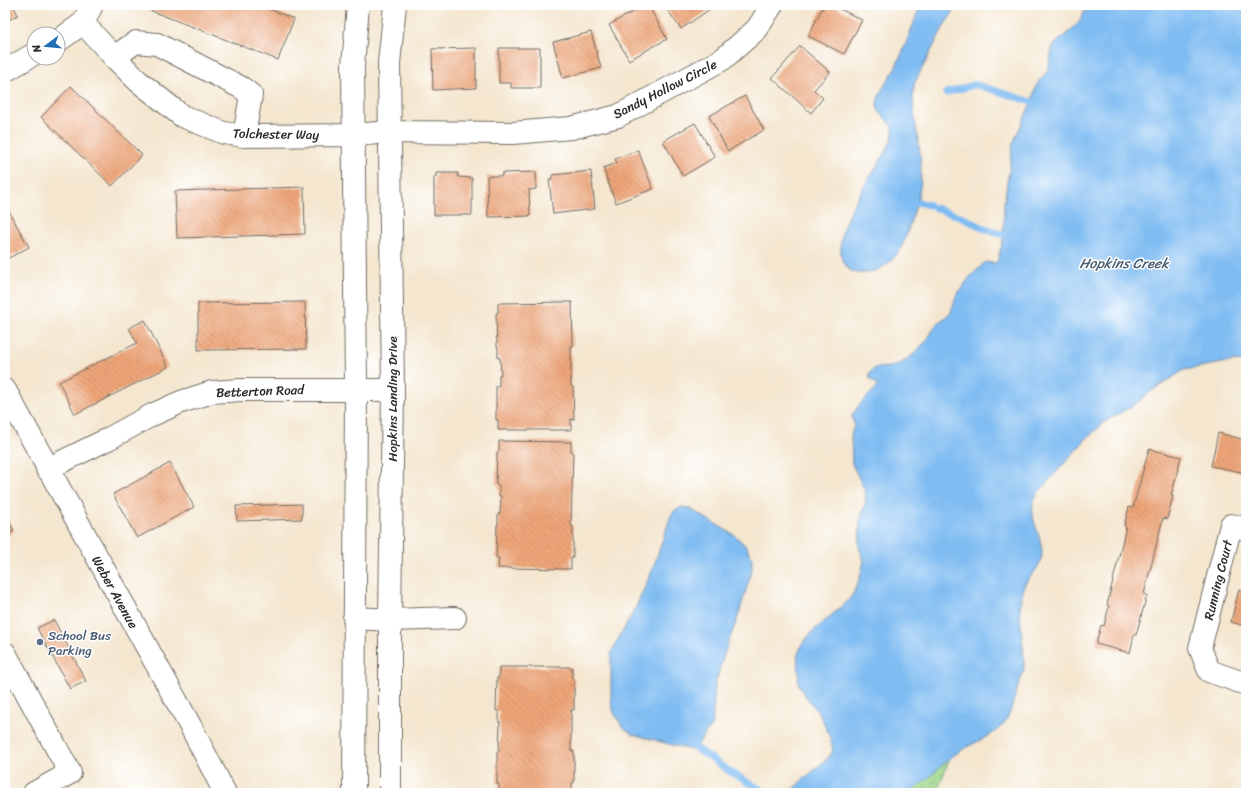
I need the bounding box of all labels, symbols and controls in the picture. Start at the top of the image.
north arrow [26,26,66,66]
text: N [27,42,47,56]
street label: Sandy Hollow Circle [609,53,722,125]
street label: Tolchester Way [233,122,320,146]
water label: Hopkins Creek [1079,251,1170,276]
street label: Hopkins Landing Drive [381,336,404,462]
street label: Betterton Road [216,378,306,404]
street label: Running Court [1197,537,1239,622]
street label: Weber Avenue [85,551,145,633]
place label: School Bus Parking [48,624,112,662]
marker: School Bus Parking [35,637,45,647]

